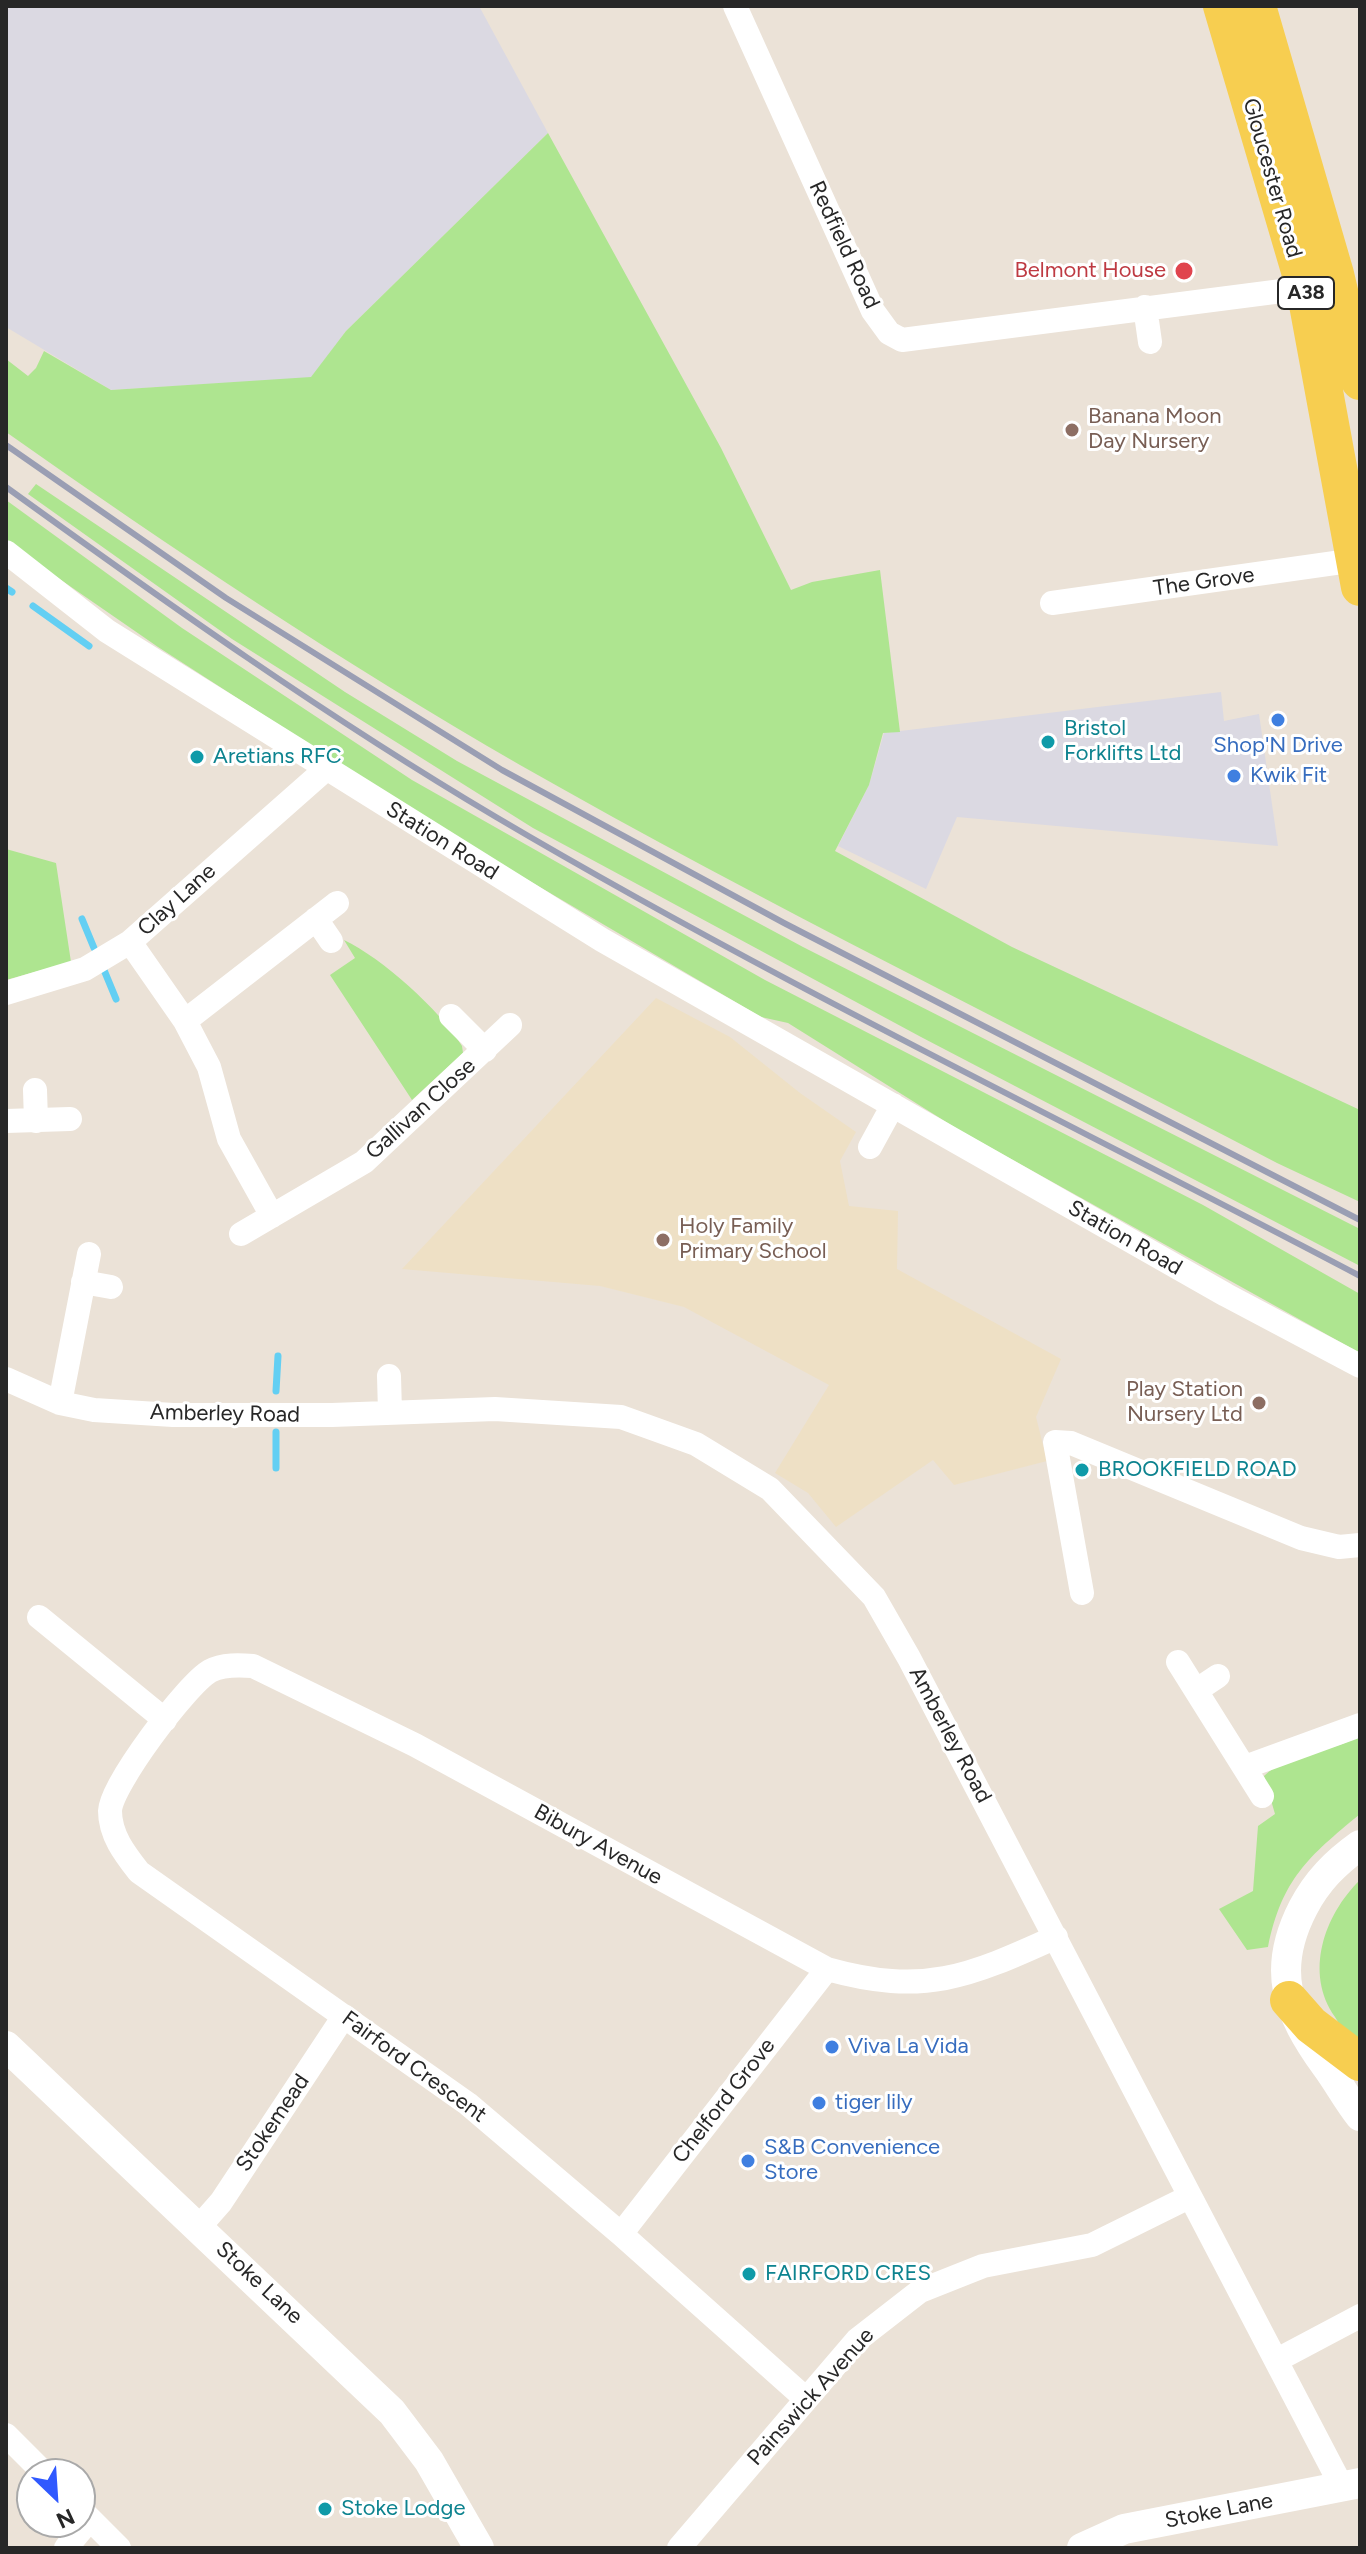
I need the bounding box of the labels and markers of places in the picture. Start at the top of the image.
place label: Belmont House [1014,258,1166,284]
marker: Belmont House [1173,260,1195,282]
place label: Banana Moon Day Nursery [1088,404,1221,456]
marker: Banana Moon Day Nursery [1063,421,1081,439]
marker: Shop'N Drive [1269,711,1287,729]
place label: Bristol Forklifts Ltd [1064,716,1181,768]
marker: Bristol Forklifts Ltd [1039,733,1057,751]
place label: Shop'N Drive [1213,733,1343,759]
place label: Aretians RFC [213,744,342,770]
marker: Aretians RFC [188,748,206,766]
place label: Kwik Fit [1250,763,1327,789]
marker: Kwik Fit [1225,767,1243,785]
place label: Holy Family Primary School [679,1214,827,1266]
marker: Holy Family Primary School [654,1231,672,1249]
place label: Play Station Nursery Ltd [1126,1377,1243,1428]
marker: Play Station Nursery Ltd [1250,1394,1268,1412]
place label: BROOKFIELD ROAD [1098,1457,1297,1483]
marker: BROOKFIELD ROAD [1073,1461,1091,1479]
place label: Viva La Vida [848,2034,969,2060]
marker: Viva La Vida [823,2038,841,2056]
place label: tiger lily [835,2090,913,2116]
marker: tiger lily [810,2094,828,2112]
place label: S&B Convenience Store [764,2135,940,2186]
marker: S&B Convenience Store [739,2152,757,2170]
place label: FAIRFORD CRES [765,2261,931,2287]
marker: FAIRFORD CRES [740,2265,758,2283]
place label: Stoke Lodge [341,2496,465,2522]
marker: Stoke Lodge [316,2500,334,2518]

